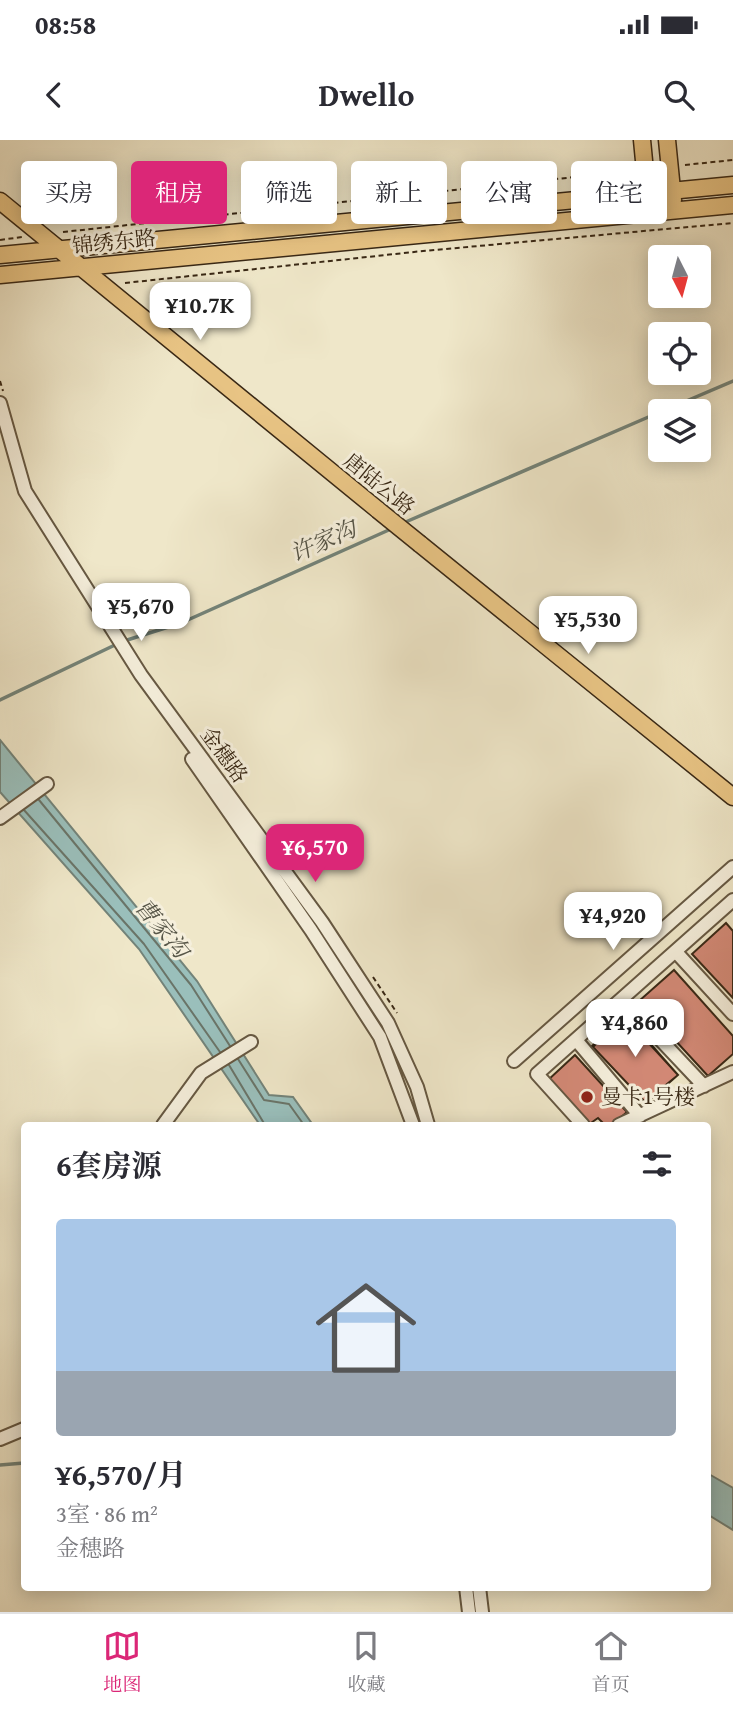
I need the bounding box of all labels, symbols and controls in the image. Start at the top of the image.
text: 08:58 [35,5,96,44]
text: Dwello [319,71,414,118]
icon: back [35,76,73,114]
icon: search [660,76,698,114]
chip: 买房 [21,161,117,224]
chip: 租房 [131,161,227,224]
chip: 筛选 [241,161,337,224]
chip: 新上 [351,161,447,224]
chip: 公寓 [461,161,557,224]
chip: 住宅 [571,161,667,224]
street label: 锦绣东路 [71,222,157,261]
north arrow [648,245,710,308]
map controls [648,245,711,462]
pin: ¥10.7K [143,282,257,342]
text: ¥10.7K [166,288,234,321]
button: locate [648,322,711,385]
button: layers [648,399,711,462]
street label: 唐陆公路 [337,445,422,522]
water label: 许家沟 [285,510,364,570]
pin: ¥5,670 [84,584,198,643]
text: ¥5,670 [108,589,174,622]
pin: ¥5,530 [531,596,645,656]
text: ¥5,530 [555,602,621,635]
street label: 金穗路 [193,720,255,789]
pin: ¥6,570 [258,824,372,884]
text: ¥6,570 [282,830,348,863]
water label: 曹家沟 [128,891,199,967]
pin: ¥4,920 [556,892,670,952]
text: ¥4,920 [580,898,646,931]
pin: ¥4,860 [578,1000,692,1059]
text: ¥4,860 [602,1005,668,1038]
place label: 曼卡1号楼 [601,1081,695,1112]
marker: 曼卡1号楼 [579,1089,595,1105]
text: 6套房源 [56,1143,162,1187]
icon: filters [638,1145,676,1183]
icon: home [303,1265,429,1391]
text: ¥6,570/月 [56,1452,187,1496]
text: 3室 · 86 m² [56,1497,158,1530]
text: 金穗路 [56,1531,125,1564]
tab: 地图 [103,1627,141,1698]
tab: 收藏 [347,1627,386,1698]
tab: 首页 [592,1627,630,1698]

